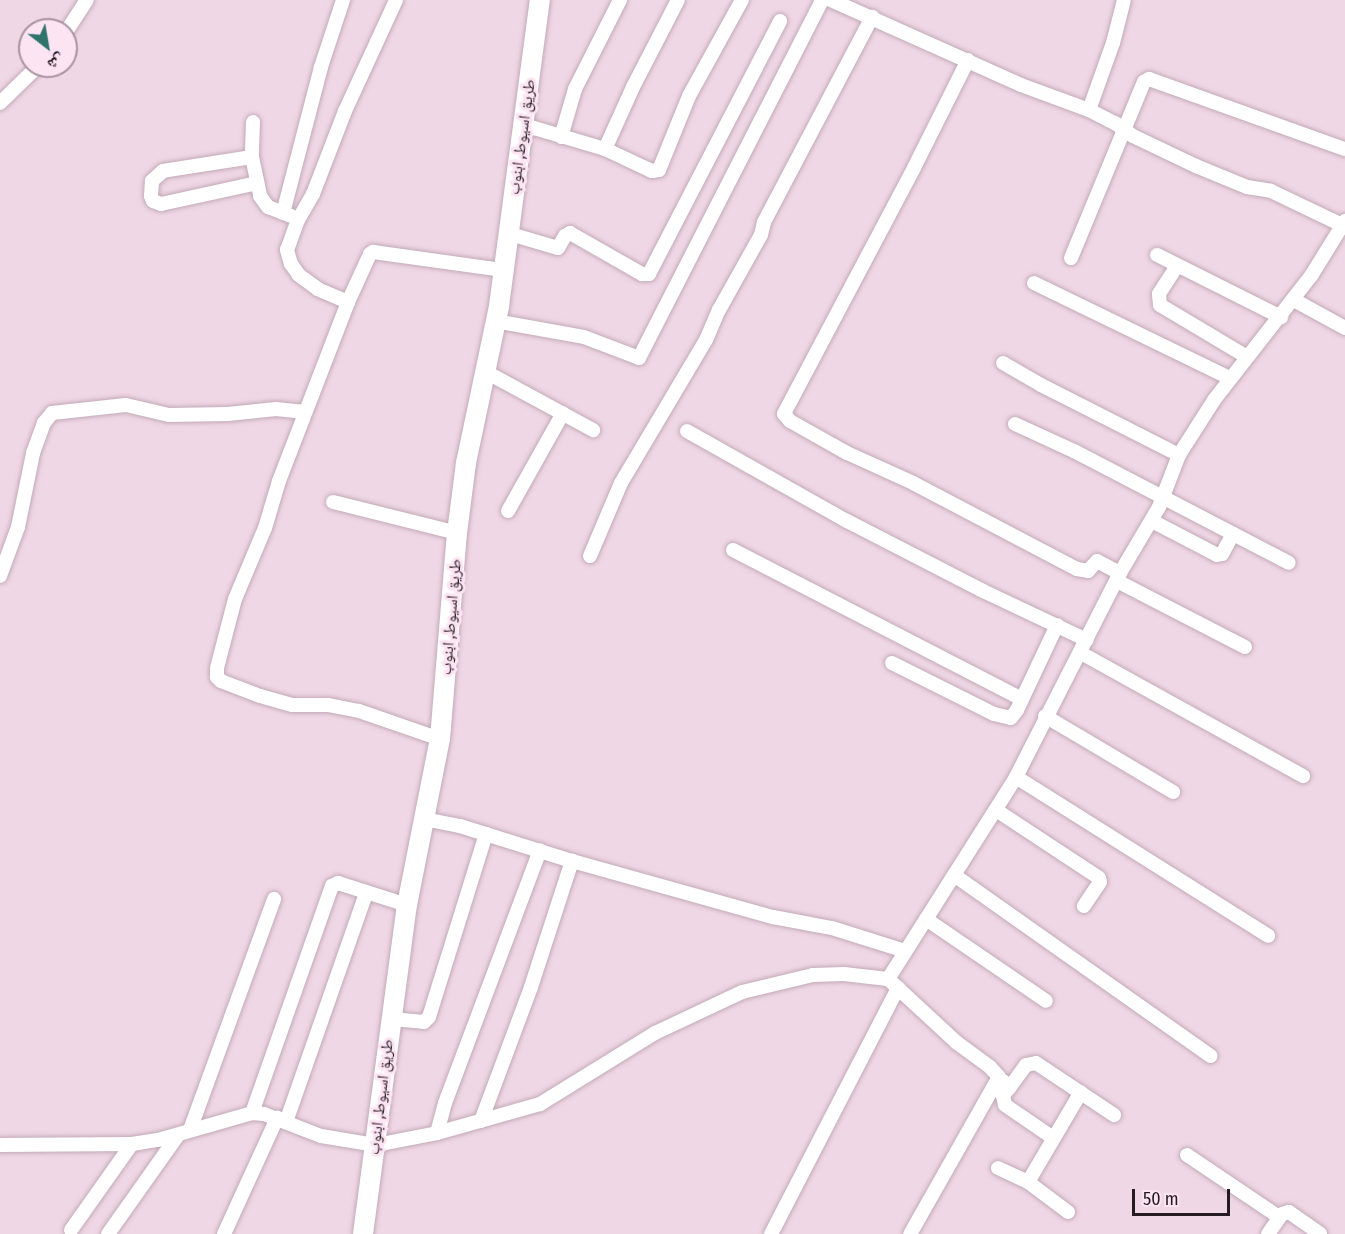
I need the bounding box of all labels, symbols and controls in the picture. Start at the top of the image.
north arrow [18,18,78,78]
text: ش [44,50,69,75]
street label: طريق اسيوط, ابنوب [504,78,540,196]
street label: طريق اسيوط, ابنوب [436,558,466,676]
street label: طريق اسيوط, ابنوب [364,1038,398,1156]
scale bar [1135,1177,1232,1215]
text: 50 m [1143,1188,1179,1210]

